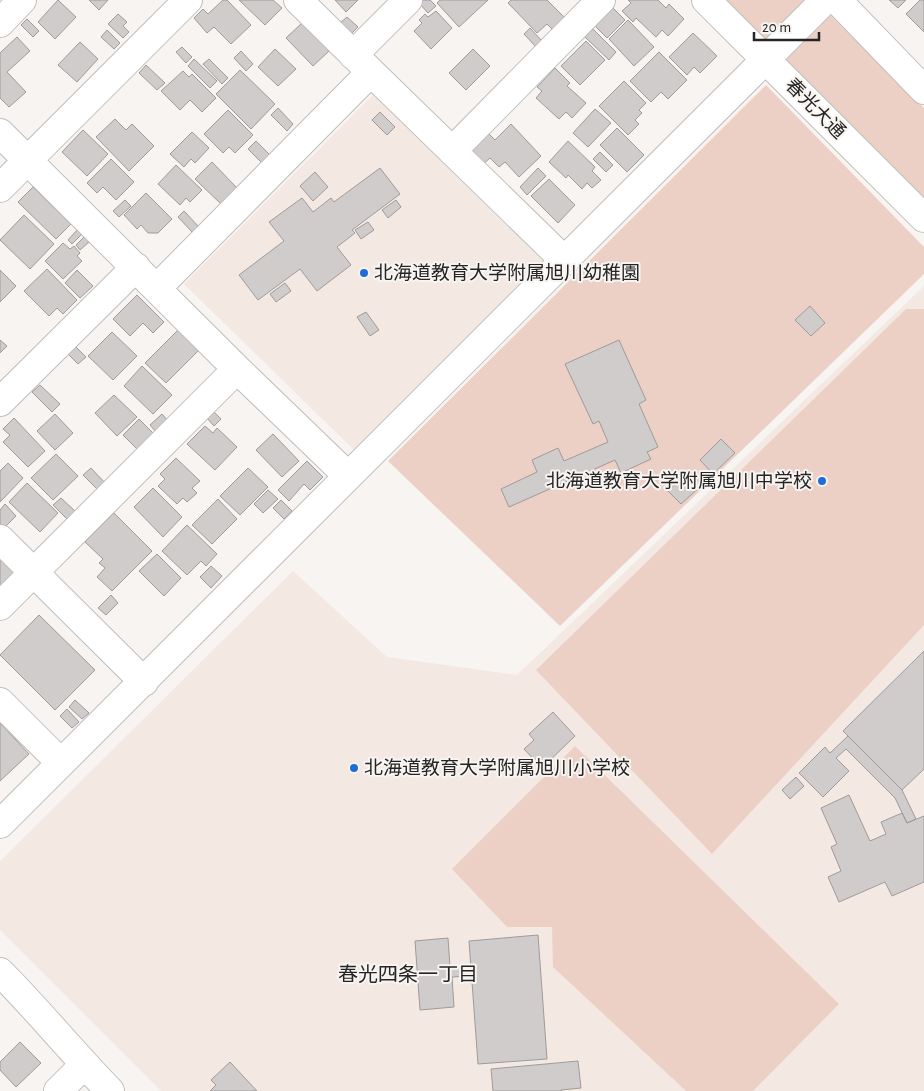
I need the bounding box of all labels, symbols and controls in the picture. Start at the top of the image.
scale bar [754,10,819,42]
text: 20 m [762,20,791,35]
street label: 春光大通 [781,75,849,143]
place label: 北海道教育大学附属旭川幼稚園 [374,262,640,283]
marker: 北海道教育大学附属旭川幼稚園 [358,267,370,279]
place label: 北海道教育大学附属旭川中学校 [546,470,812,491]
marker: 北海道教育大学附属旭川中学校 [816,475,828,487]
place label: 北海道教育大学附属旭川小学校 [364,757,630,778]
marker: 北海道教育大学附属旭川小学校 [348,762,360,774]
district label: 春光四条一丁目 [338,964,478,985]

